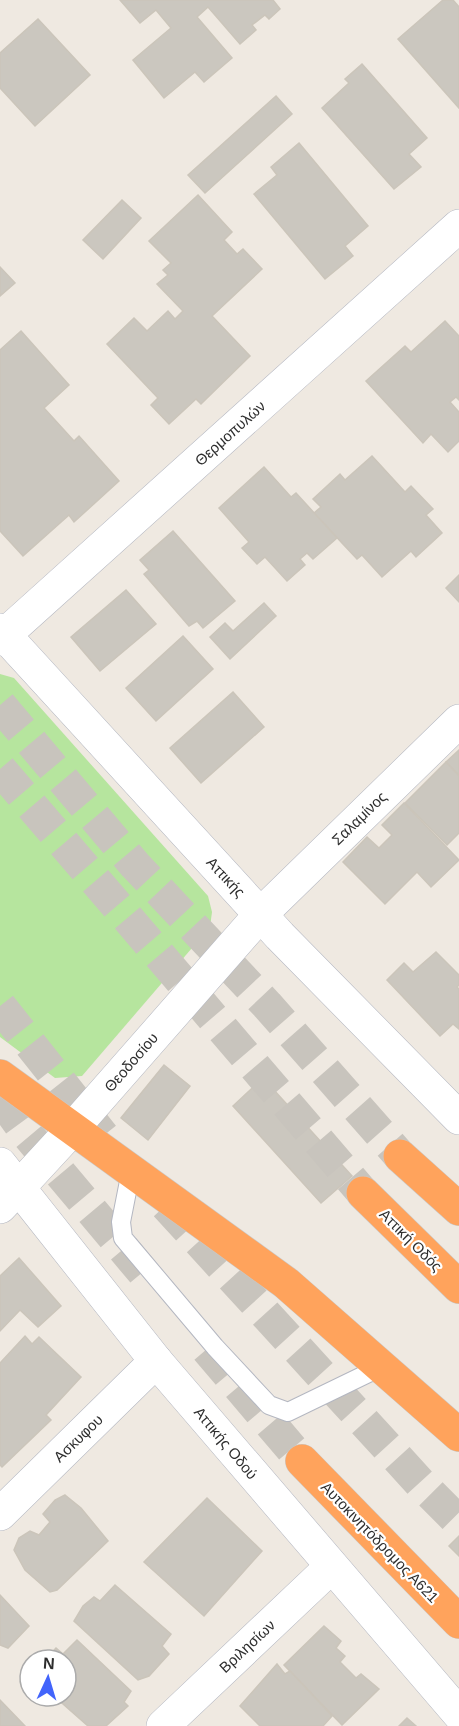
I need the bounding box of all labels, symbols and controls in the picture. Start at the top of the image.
street label: Θερμοπυλών [191,397,269,469]
street label: Σαλαμίνος [328,788,390,848]
street label: Αττικής [203,854,249,900]
street label: Θεοδοσίου [101,1029,161,1095]
street label: Αττική Οδός [376,1205,446,1275]
street label: Αττικής Οδού [191,1403,261,1483]
street label: Ασκυφου [50,1411,106,1465]
street label: Αυτοκινητόδρομος Α621 [318,1478,442,1606]
street label: Βριλησίων [216,1616,278,1676]
north arrow [18,1648,78,1708]
text: N [43,1655,55,1672]

